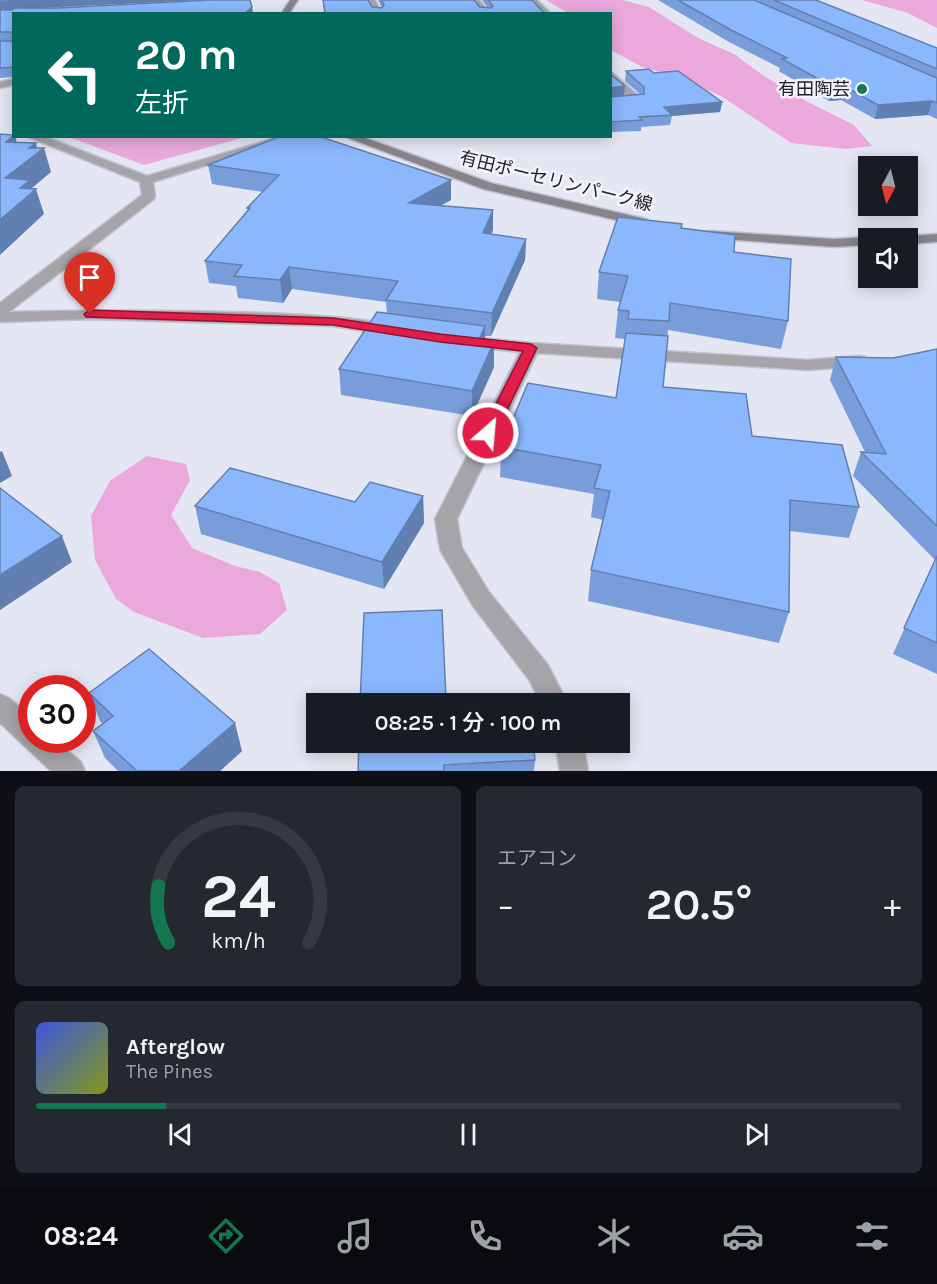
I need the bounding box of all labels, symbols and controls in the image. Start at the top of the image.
text: 20 m [135,30,237,80]
icon: left [36,36,114,114]
place label: 有田陶芸 [778,78,850,100]
marker: 有田陶芸 [855,82,869,96]
text: 左折 [135,87,189,119]
street label: 有田ポーセリンパーク線 [457,146,655,216]
north arrow [858,156,918,216]
map controls [858,156,918,288]
button: sound [858,228,918,288]
pin [64,252,115,314]
icon: arrive [73,261,106,294]
position arrow [456,401,520,465]
speed limit sign: 30 [18,675,96,753]
text: 08:25 · 1 分 · 100 m [375,710,561,736]
text: エアコン [497,847,577,870]
text: 24 [201,860,275,933]
text: 20.5° [646,878,752,930]
text: − [497,886,514,924]
text: + [884,886,901,924]
text: km/h [211,928,265,953]
text: Afterglow [126,1034,225,1060]
text: The Pines [126,1060,213,1083]
icon: previous [164,1118,197,1151]
icon: pause [452,1118,485,1151]
icon: next [740,1118,773,1151]
icon: directions [205,1215,247,1257]
icon: music [334,1215,376,1257]
icon: phone [464,1215,506,1257]
icon: climate [593,1215,635,1257]
icon: car [722,1215,764,1257]
icon: filters [851,1215,893,1257]
text: 08:24 [44,1220,118,1252]

